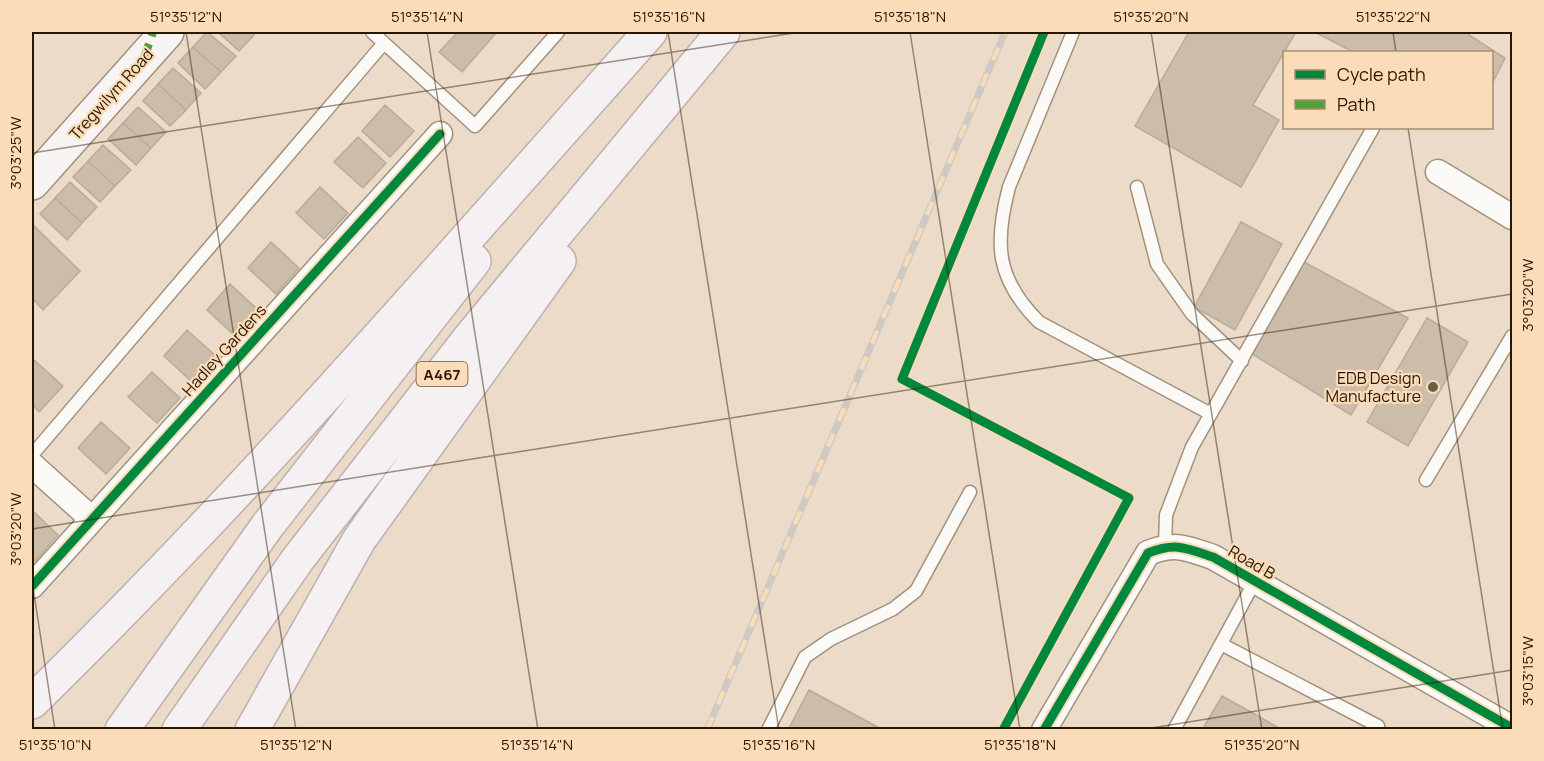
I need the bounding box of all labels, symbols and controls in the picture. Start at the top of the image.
text: 51°35'12"N [150,6,222,27]
text: 51°35'14"N [391,6,463,27]
text: 51°35'16"N [633,6,705,27]
text: 51°35'18"N [874,6,946,27]
text: 51°35'20"N [1113,6,1189,27]
text: 51°35'22"N [1356,6,1430,27]
street label: Tregwilym Road [64,44,158,144]
legend [1283,51,1493,129]
text: Cycle path [1337,62,1426,86]
text: Path [1337,92,1375,116]
text: 3°03'25"W [5,117,26,189]
text: 3°03'20"W [1517,258,1538,332]
street label: Hadley Gardens [177,299,271,401]
road number: A467 [416,362,468,386]
place label: EDB Design Manufacture [1326,367,1421,407]
marker: EDB Design Manufacture [1426,380,1440,394]
text: 3°03'20"W [5,492,26,566]
street label: Road B [1224,540,1280,584]
text: 3°03'15"W [1517,636,1538,706]
text: 51°35'10"N [19,734,91,755]
text: 51°35'12"N [260,734,332,755]
text: 51°35'14"N [501,734,573,755]
text: 51°35'16"N [743,734,815,755]
text: 51°35'18"N [984,734,1056,755]
text: 51°35'20"N [1224,734,1300,755]

